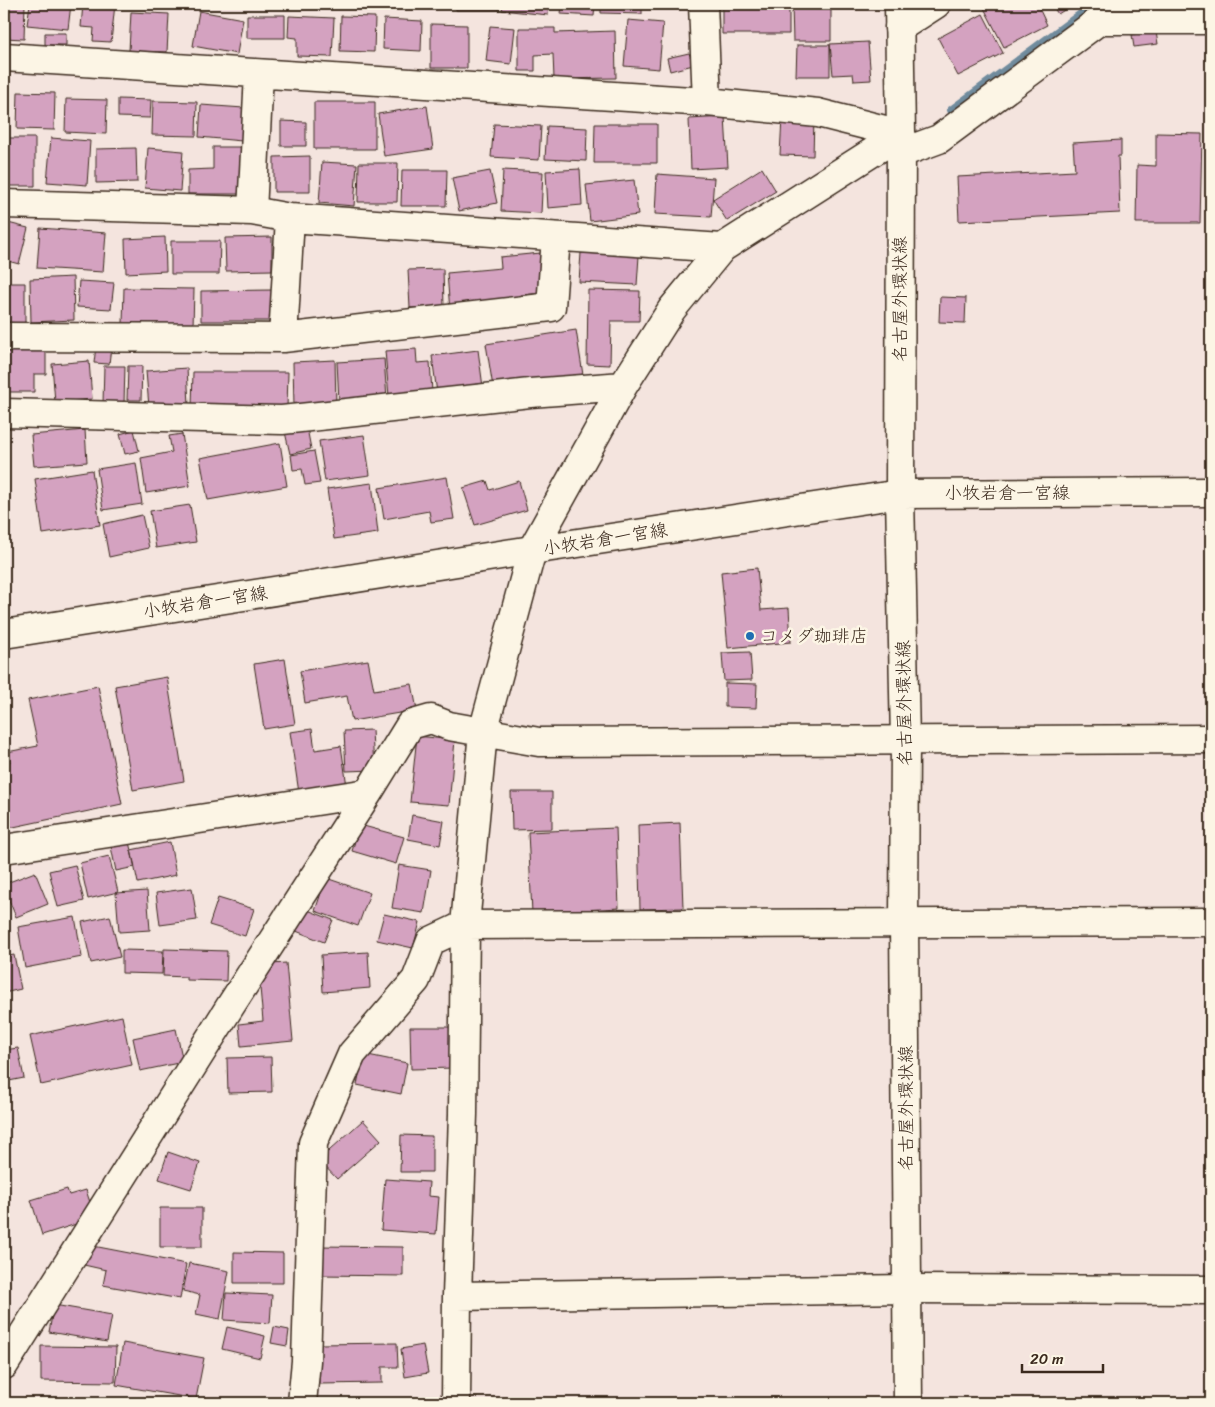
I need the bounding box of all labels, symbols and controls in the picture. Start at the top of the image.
street label: 名古屋外環状線 [884,236,916,362]
street label: 小牧岩倉一宮線 [944,477,1070,509]
street label: 小牧岩倉一宮線 [540,513,670,565]
street label: 小牧岩倉一宮線 [140,576,270,628]
place label: コメダ珈琲店 [760,620,868,652]
marker: コメダ珈琲店 [744,630,756,642]
street label: 名古屋外環状線 [887,640,921,766]
street label: 名古屋外環状線 [890,1045,922,1171]
scale bar [1022,1342,1104,1374]
text: 20 m [1030,1346,1064,1372]

